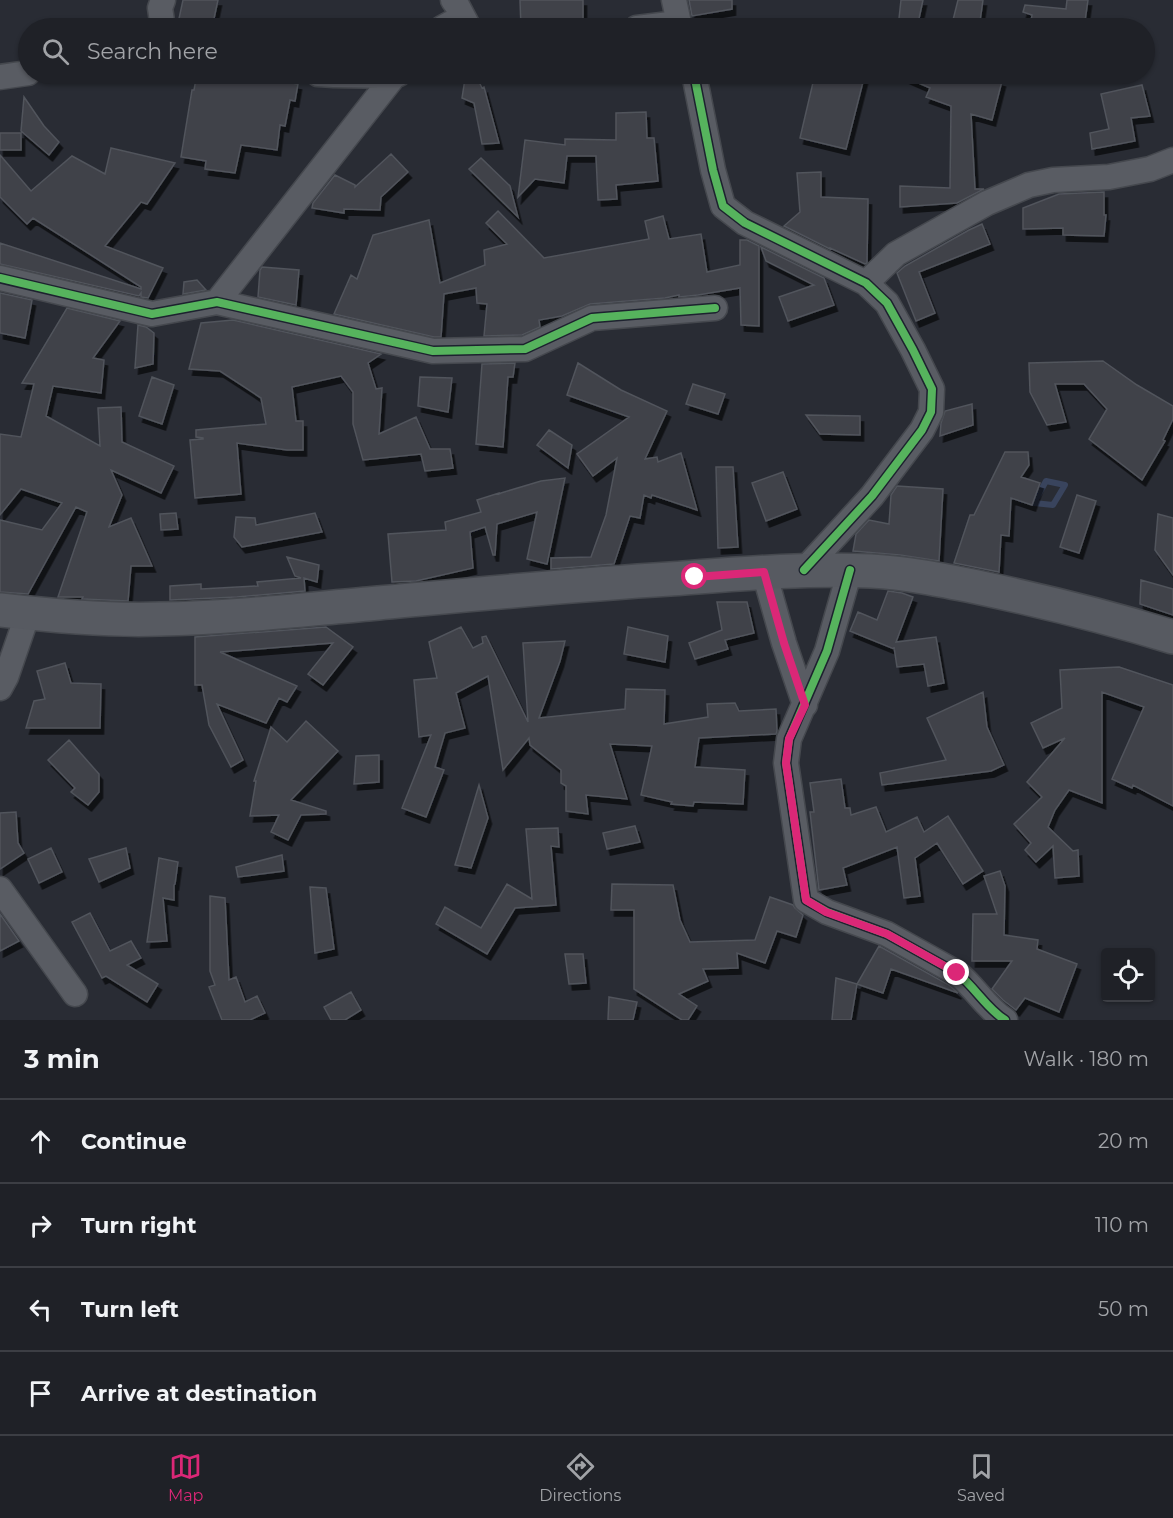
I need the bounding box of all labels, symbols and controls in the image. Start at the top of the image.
search box [18,18,1155,84]
icon: search [39,35,72,68]
text: Search here [87,38,218,65]
route start [681,563,707,589]
map controls [1101,948,1155,1002]
button: locate [1101,948,1155,1002]
route end [943,959,969,985]
text: 3 min [24,1043,100,1075]
text: Walk · 180 m [1024,1047,1149,1071]
icon: ahead [24,1125,57,1158]
text: Continue [81,1128,187,1155]
text: 20 m [1098,1129,1149,1153]
icon: right [24,1209,57,1242]
text: Turn right [81,1212,196,1239]
text: 110 m [1095,1213,1149,1237]
icon: left [24,1293,57,1326]
text: Turn left [81,1296,179,1323]
text: 50 m [1098,1297,1149,1321]
icon: arrive [24,1377,57,1410]
text: Arrive at destination [81,1380,317,1407]
tab: Map [168,1450,203,1505]
tab: Directions [539,1450,621,1505]
tab: Saved [957,1450,1005,1505]

